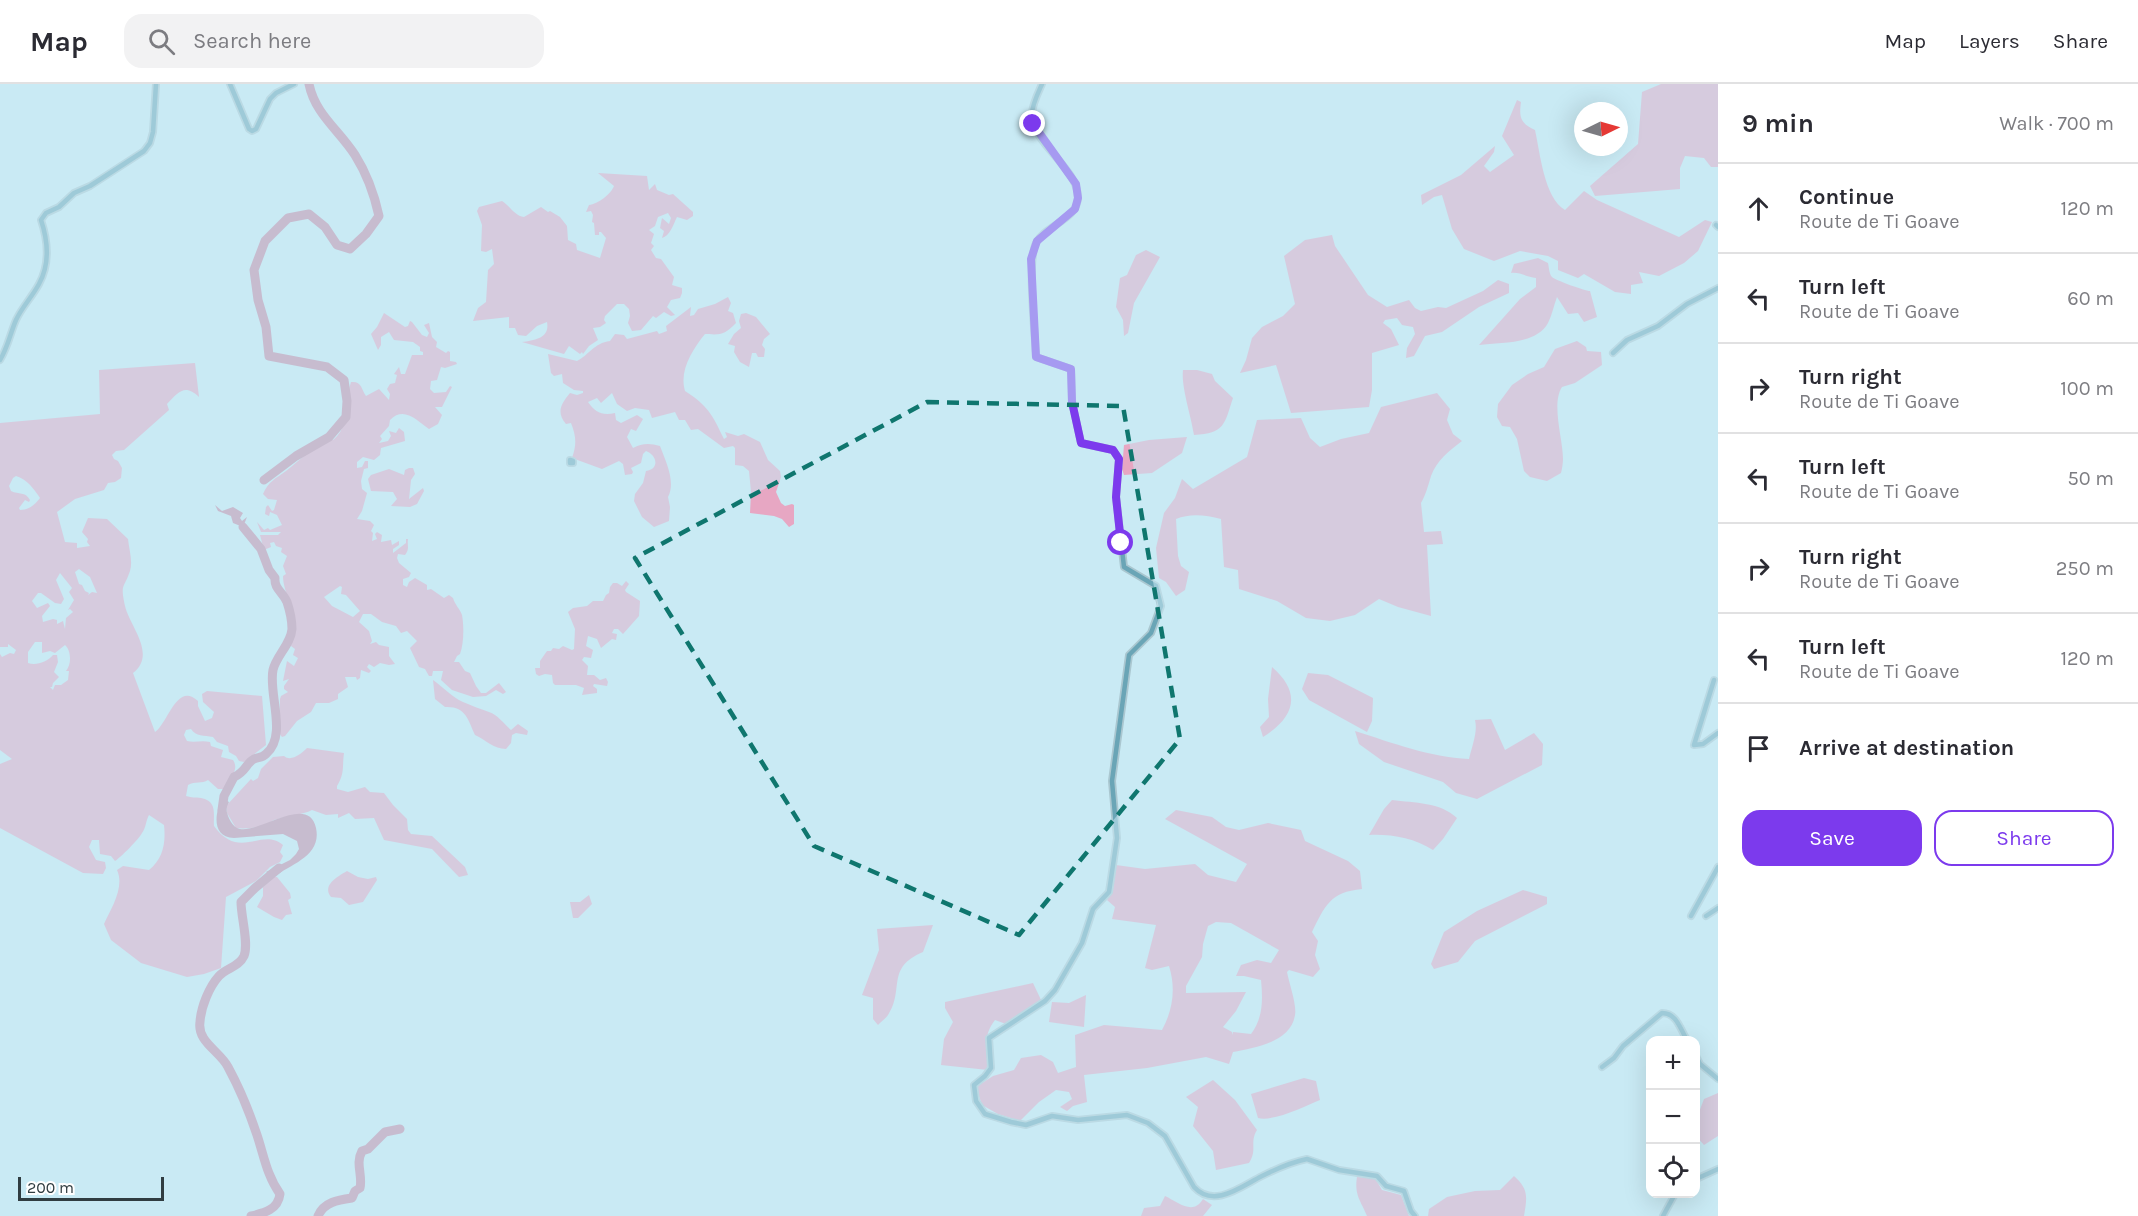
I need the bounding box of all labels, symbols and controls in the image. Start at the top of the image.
search box [124,14,544,68]
text: Map [30,25,88,58]
icon: search [145,25,178,58]
text: Search here [193,28,311,54]
text: Map [1884,29,1926,53]
text: Layers [1959,29,2020,53]
text: Share [2053,29,2108,53]
north arrow [1574,102,1628,156]
text: 9 min [1742,108,1814,139]
route end [1019,110,1045,136]
text: Walk · 700 m [1999,112,2114,135]
text: Continue [1799,184,1894,210]
icon: ahead [1742,192,1775,225]
text: 120 m [2060,197,2114,220]
text: Route de Ti Goave [1799,210,1960,233]
text: Turn left [1799,274,1886,300]
icon: left [1742,282,1775,315]
text: 60 m [2067,287,2114,310]
text: Route de Ti Goave [1799,300,1960,323]
text: Turn right [1799,364,1902,390]
icon: right [1742,372,1775,405]
text: 100 m [2060,377,2114,400]
text: Route de Ti Goave [1799,390,1960,413]
text: Turn left [1799,454,1886,480]
icon: left [1742,462,1775,495]
text: 50 m [2067,467,2114,490]
text: Route de Ti Goave [1799,480,1960,503]
route start [1107,529,1133,555]
text: Turn right [1799,544,1902,570]
icon: right [1742,552,1775,585]
text: 250 m [2056,557,2114,580]
text: Route de Ti Goave [1799,570,1960,593]
text: Turn left [1799,634,1886,660]
icon: left [1742,642,1775,675]
text: 120 m [2060,647,2114,670]
text: Route de Ti Goave [1799,660,1960,683]
icon: arrive [1742,732,1775,765]
text: Arrive at destination [1799,735,2014,761]
button: Save [1742,810,1922,866]
button: Share [1934,810,2114,866]
map controls [1646,1036,1700,1198]
button: + [1646,1036,1700,1090]
button: − [1646,1090,1700,1144]
button: locate [1646,1144,1700,1198]
scale bar [18,1174,164,1202]
text: 200 m [27,1178,74,1197]

